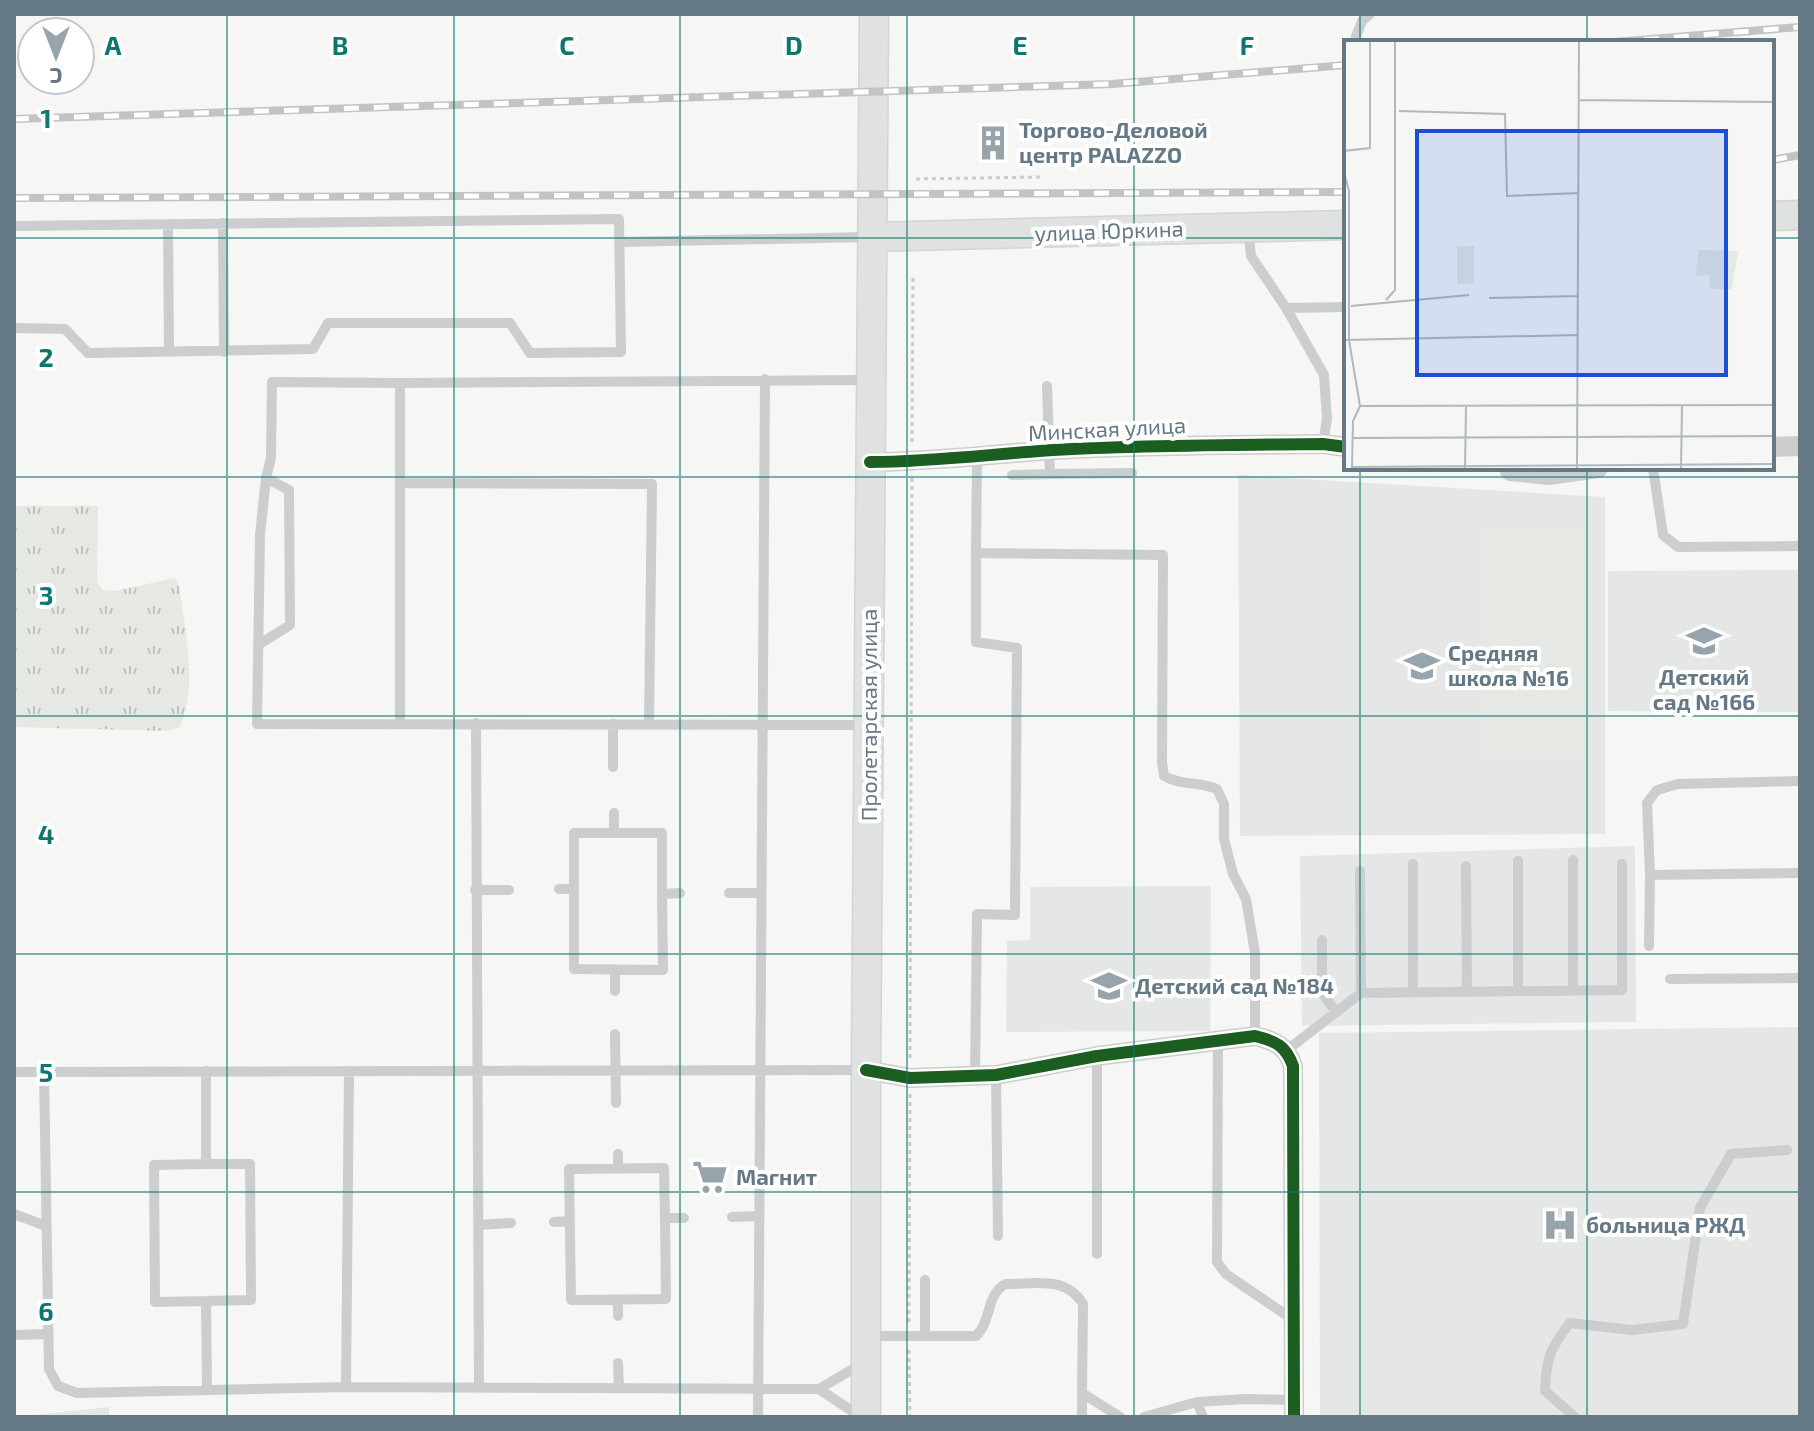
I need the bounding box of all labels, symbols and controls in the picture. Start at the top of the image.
north arrow [16,16,96,96]
text: A [105,29,122,60]
text: B [332,29,348,60]
text: C [559,29,575,60]
text: D [785,29,803,60]
text: E [1012,29,1028,60]
text: F [1240,29,1254,60]
inset map [1344,40,1774,470]
text: С [49,64,62,90]
text: 1 [40,102,52,133]
place label: Торгово-Деловой центр PALAZZO [1019,116,1208,167]
building icon: Торгово-Деловой центр PALAZZO [974,124,1012,162]
street label: улица Юркина [1034,214,1184,247]
text: 2 [38,341,54,372]
street label: Минская улица [1027,411,1187,446]
text: 3 [39,579,53,610]
street label: Пролетарская улица [855,609,882,821]
school or university icon: Детский сад №166 [1685,622,1723,660]
place label: Средняя школа №16 [1448,639,1569,690]
school or university icon: Средняя школа №16 [1403,647,1441,685]
place label: Детский сад №166 [1653,663,1755,714]
text: 4 [38,818,54,849]
school or university icon: Детский сад №184 [1090,967,1128,1005]
place label: Детский сад №184 [1135,972,1334,998]
text: 5 [39,1056,53,1087]
supermarket icon: Магнит [691,1158,729,1196]
place label: Магнит [736,1163,817,1189]
hospital icon: больница РЖД [1541,1206,1579,1244]
place label: больница РЖД [1586,1211,1745,1237]
text: 6 [38,1295,54,1326]

